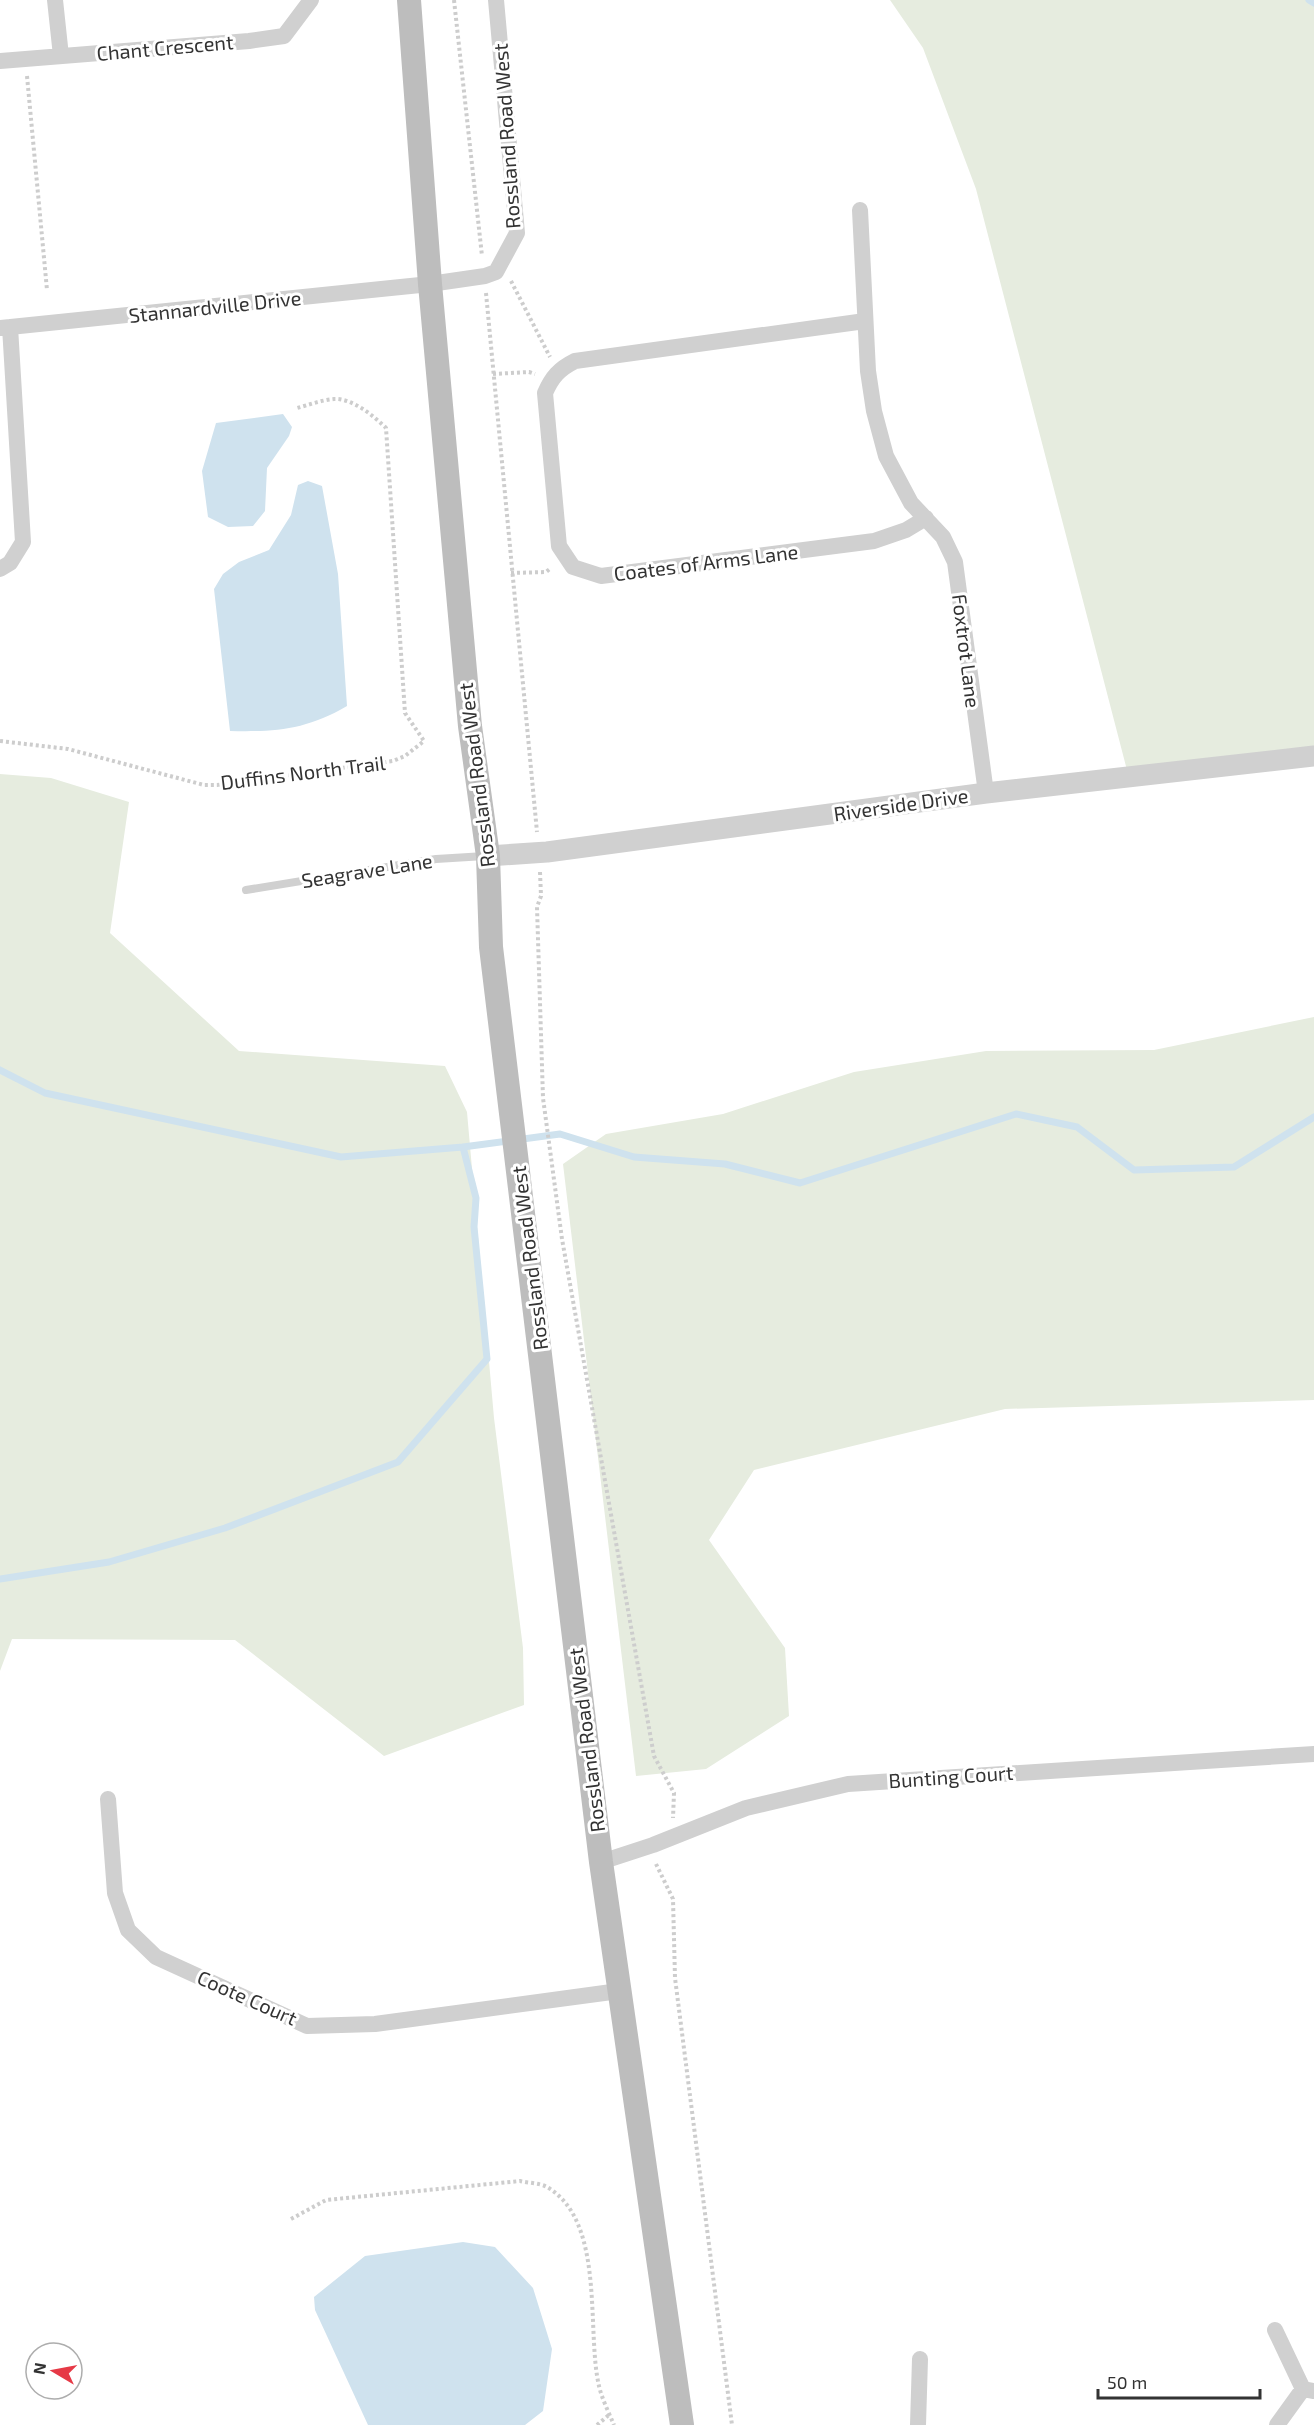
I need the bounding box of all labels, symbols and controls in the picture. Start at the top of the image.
street label: Chant Crescent [95,29,235,65]
street label: Rossland Road West [488,42,524,230]
street label: Stannardville Drive [127,285,302,327]
street label: Coates of Arms Lane [612,539,799,585]
street label: Foxtrot Lane [948,593,986,709]
street label: Rossland Road West [453,681,499,869]
street label: Duffins North Trail [219,750,387,794]
street label: Riverside Drive [832,783,970,825]
street label: Seagrave Lane [300,848,434,892]
street label: Rossland Road West [506,1164,552,1352]
street label: Rossland Road West [563,1646,609,1834]
street label: Bunting Court [888,1760,1015,1792]
street label: Coote Court [194,1964,301,2030]
north arrow [24,2341,84,2401]
text: N [28,2361,49,2376]
scale bar [1098,2362,1260,2400]
text: 50 m [1107,2371,1147,2393]

